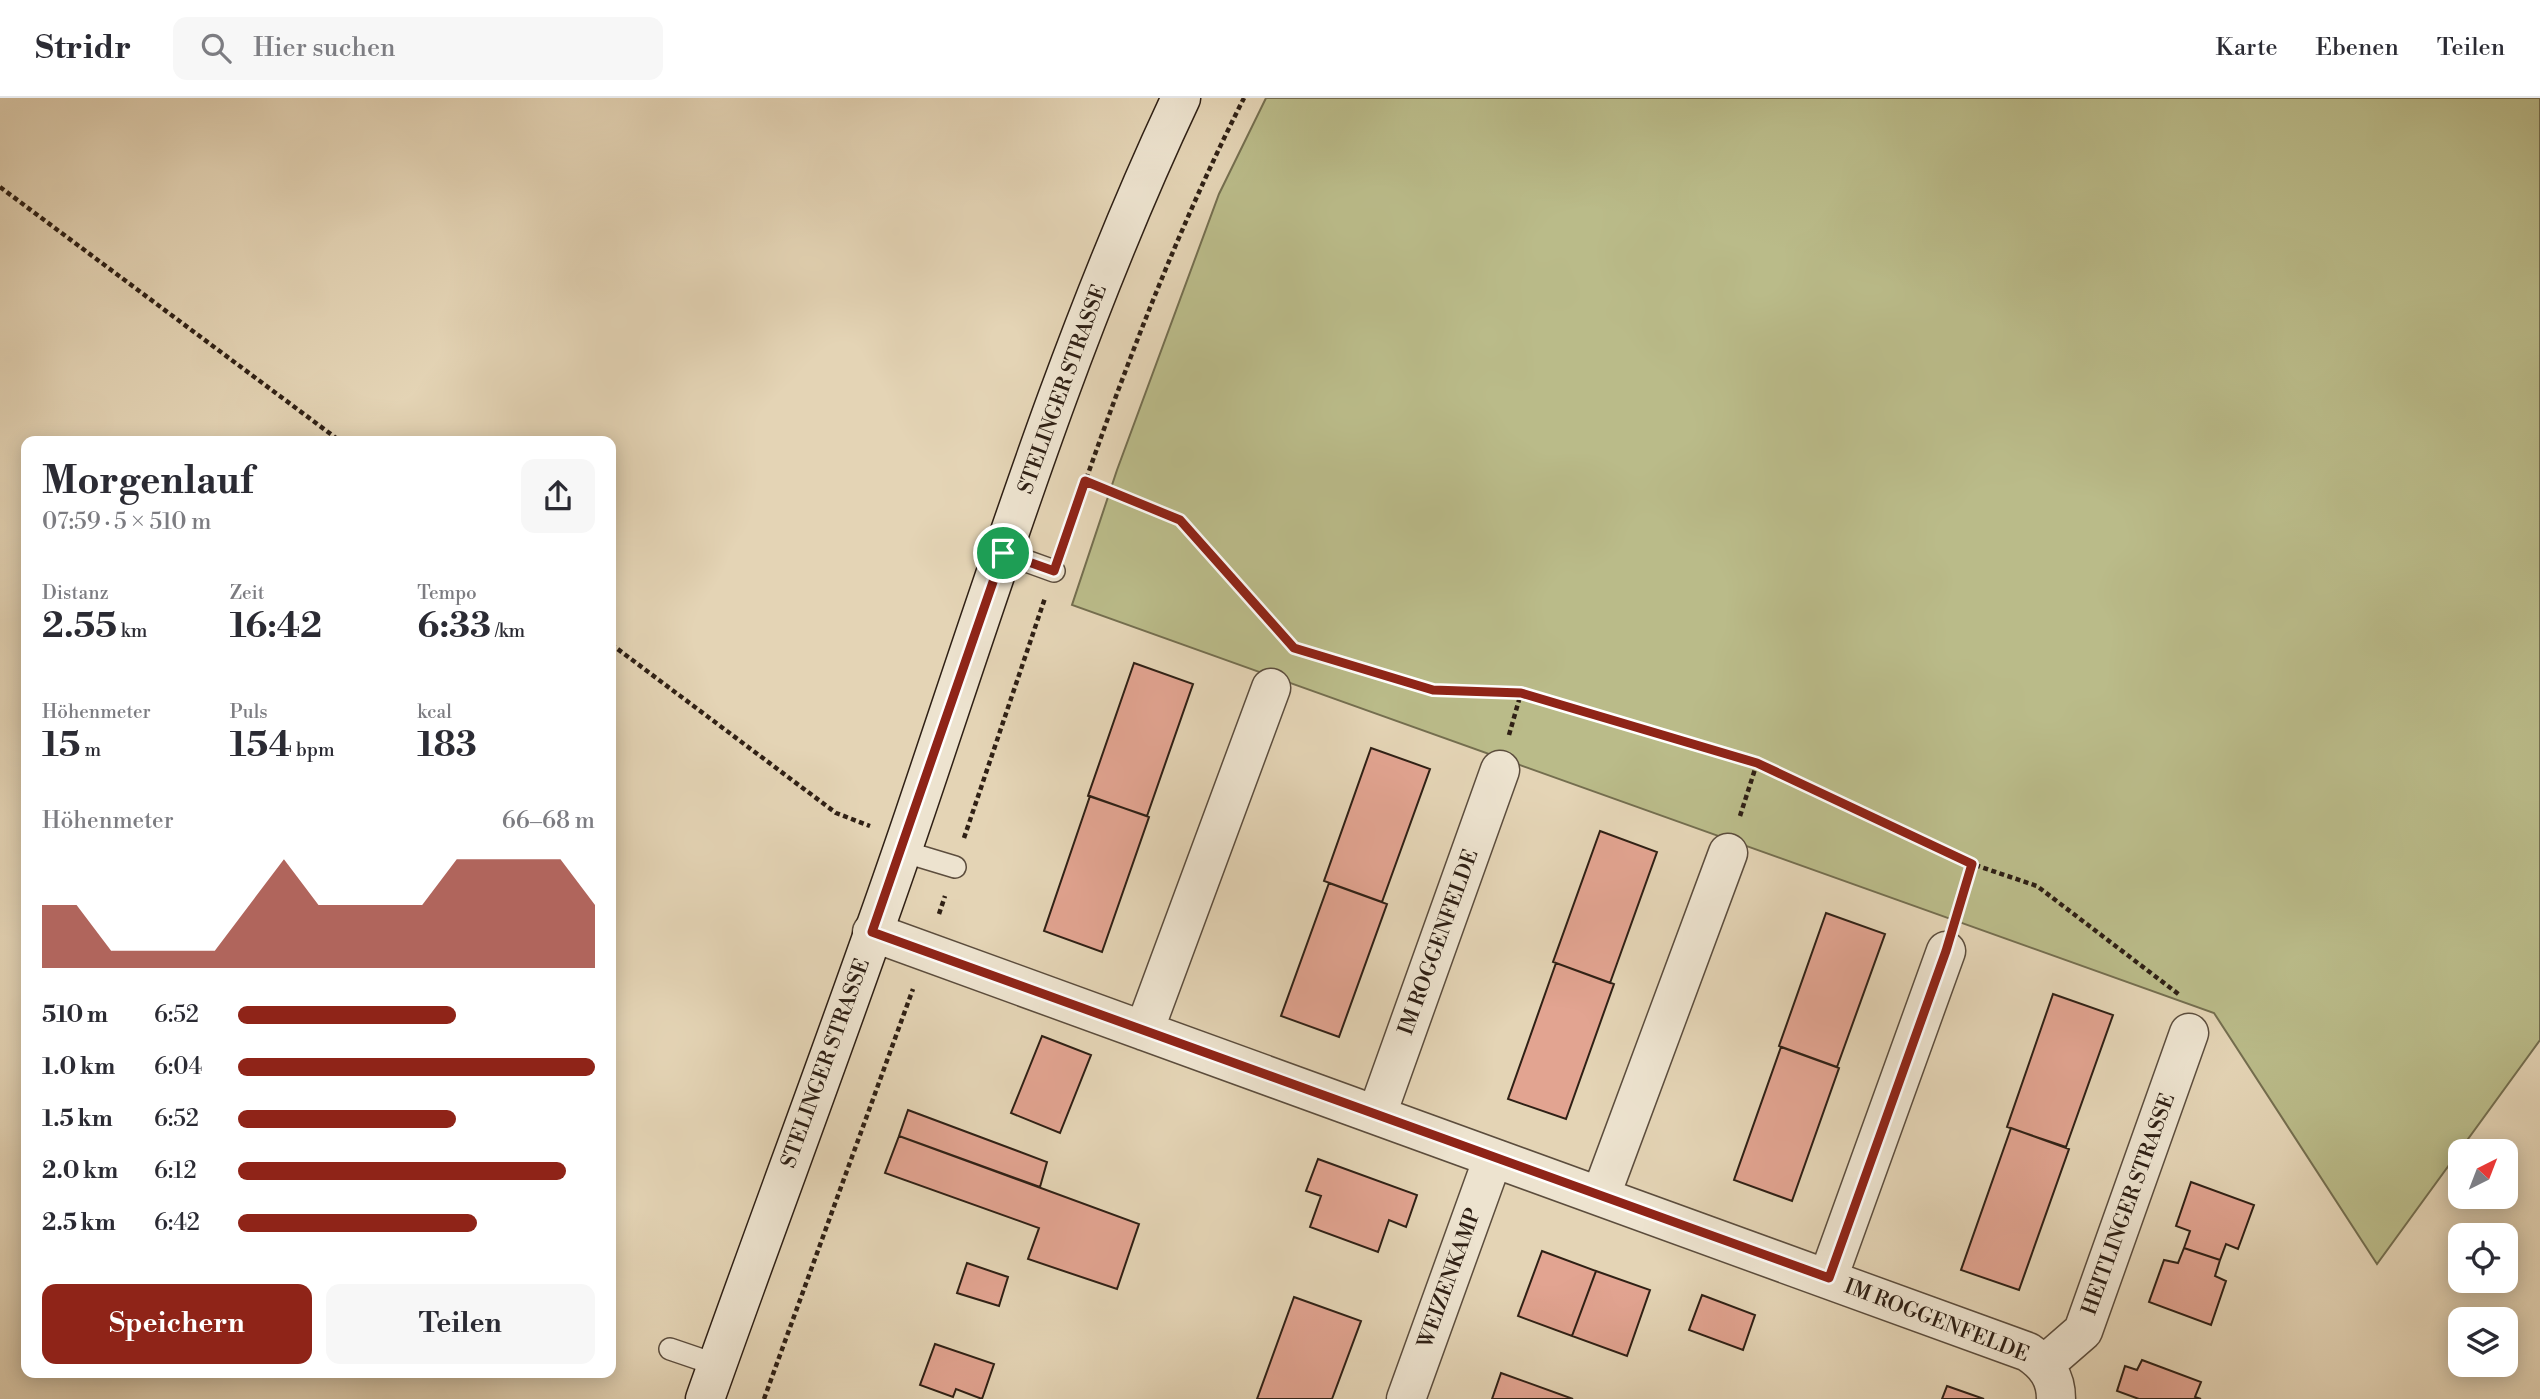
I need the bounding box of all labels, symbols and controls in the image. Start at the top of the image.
search box [173,17,663,80]
text: Stridr [35,28,131,69]
icon: search [197,29,235,67]
text: Hier suchen [253,32,396,64]
text: Karte [2216,33,2278,63]
text: Ebenen [2316,33,2399,63]
text: Teilen [2437,33,2505,63]
street label: STELINGER STRASSE [1013,281,1113,498]
text: Morgenlauf [42,458,253,505]
button: share [521,459,595,533]
text: 07:59 · 5 × 510 m [42,508,211,536]
pin [973,523,1033,583]
icon: arrive [984,534,1022,572]
text: Distanz [42,581,109,605]
text: Zeit [230,581,264,605]
text: Tempo [417,581,477,605]
text: 2.55 [42,605,117,648]
text: 16:42 [230,605,322,648]
text: 6:33 [417,605,491,648]
text: km [117,619,147,643]
text: /km [491,619,525,643]
text: Höhenmeter [42,700,151,724]
text: Puls [230,700,268,724]
text: kcal [417,700,452,724]
text: 15 [42,724,81,767]
text: 154 [230,724,292,767]
text: 183 [417,724,477,767]
text: m [81,738,101,762]
text: bpm [292,738,335,762]
text: Höhenmeter [42,807,174,835]
text: 66–68 m [502,807,595,835]
street label: IM ROGGENFELDE [1393,846,1485,1039]
street label: STELINGER STRASSE [776,955,876,1172]
text: 510 m [42,1001,108,1029]
text: 6:52 [154,1001,199,1029]
text: 1.0 km [42,1053,115,1081]
text: 6:04 [154,1053,202,1081]
street label: HEITLINGER STRASSE [2077,1090,2181,1319]
text: 1.5 km [42,1105,113,1133]
text: 6:52 [154,1105,199,1133]
north arrow [2448,1139,2518,1209]
map controls [2448,1139,2518,1377]
text: 2.0 km [42,1157,118,1185]
text: 6:12 [154,1157,197,1185]
street label: WEIZENKAMP [1412,1205,1487,1353]
text: 2.5 km [42,1209,116,1237]
text: 6:42 [154,1209,200,1237]
button: locate [2448,1223,2518,1293]
street label: IM ROGGENFELDE [1841,1274,2033,1368]
button: Speichern [42,1284,312,1364]
button: Teilen [326,1284,595,1364]
button: layers [2448,1307,2518,1377]

